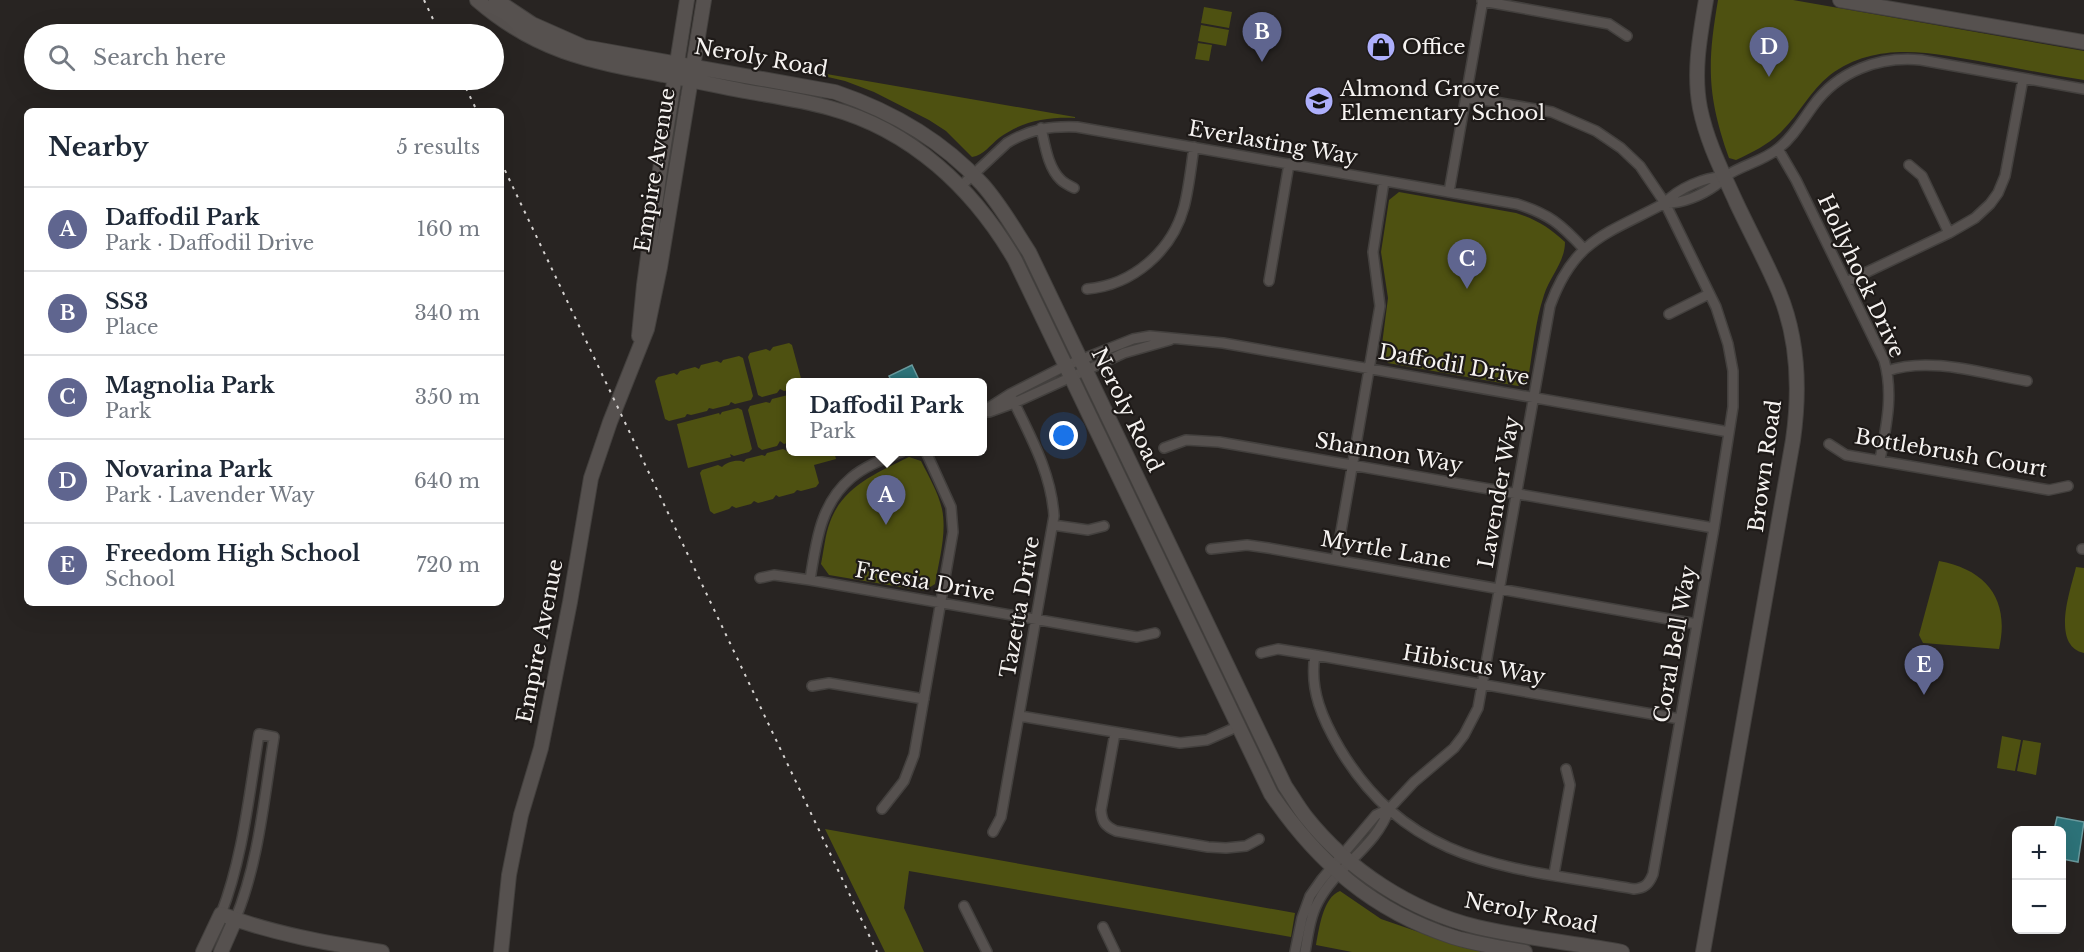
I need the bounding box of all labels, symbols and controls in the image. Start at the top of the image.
pin: B [1242,13,1282,62]
search box [24,24,504,90]
pin: D [1750,28,1788,77]
shop icon: Office [1365,31,1397,63]
street label: Neroly Road [692,33,830,83]
place label: Office [1402,34,1466,60]
icon: search [45,41,78,74]
text: Search here [93,44,226,71]
place label: Almond Grove Elementary School [1339,76,1545,126]
school or university icon: Almond Grove Elementary School [1303,85,1335,117]
street label: Empire Avenue [629,86,681,254]
street label: Everlasting Way [1186,115,1360,171]
text: Nearby [48,131,149,163]
text: 5 results [397,135,480,159]
street label: Hollyhock Drive [1812,190,1910,362]
text: Daffodil Park [105,204,260,231]
text: A [59,217,76,241]
text: 160 m [417,217,480,241]
text: Park · Daffodil Drive [105,231,314,255]
pin: C [1448,240,1486,289]
text: SS3 [105,288,148,315]
text: B [60,301,75,325]
text: 340 m [415,301,480,325]
text: Place [105,315,159,339]
street label: Daffodil Drive [1376,339,1532,391]
street label: Neroly Road [1086,343,1168,477]
text: Magnolia Park [105,372,275,399]
popup [786,378,987,456]
text: C [59,385,76,409]
text: 350 m [415,385,480,409]
text: Daffodil Park [809,392,964,419]
street label: Brown Road [1743,398,1787,534]
text: Park [105,399,151,423]
street label: Lavender Way [1473,414,1525,570]
text: Park [809,419,856,443]
your location [1049,421,1078,450]
street label: Bottlebrush Court [1853,423,2049,483]
street label: Shannon Way [1313,427,1465,479]
text: Novarina Park [105,456,272,483]
text: D [58,469,77,493]
text: 640 m [414,469,480,493]
pin: A [866,476,906,525]
text: Park · Lavender Way [105,483,315,507]
street label: Myrtle Lane [1319,526,1453,574]
street label: Tazetta Drive [995,534,1045,680]
text: Freedom High School [105,540,360,567]
text: E [60,553,75,577]
text: 720 m [416,553,480,577]
street label: Empire Avenue [511,557,569,725]
street label: Freesia Drive [853,557,997,607]
street label: Coral Bell Way [1648,563,1702,725]
text: School [105,567,175,591]
street label: Hibiscus Way [1401,640,1548,690]
pin: E [1904,646,1944,695]
map controls [2012,826,2066,934]
button: + [2012,826,2066,880]
button: − [2012,880,2066,934]
street label: Neroly Road [1462,887,1600,939]

